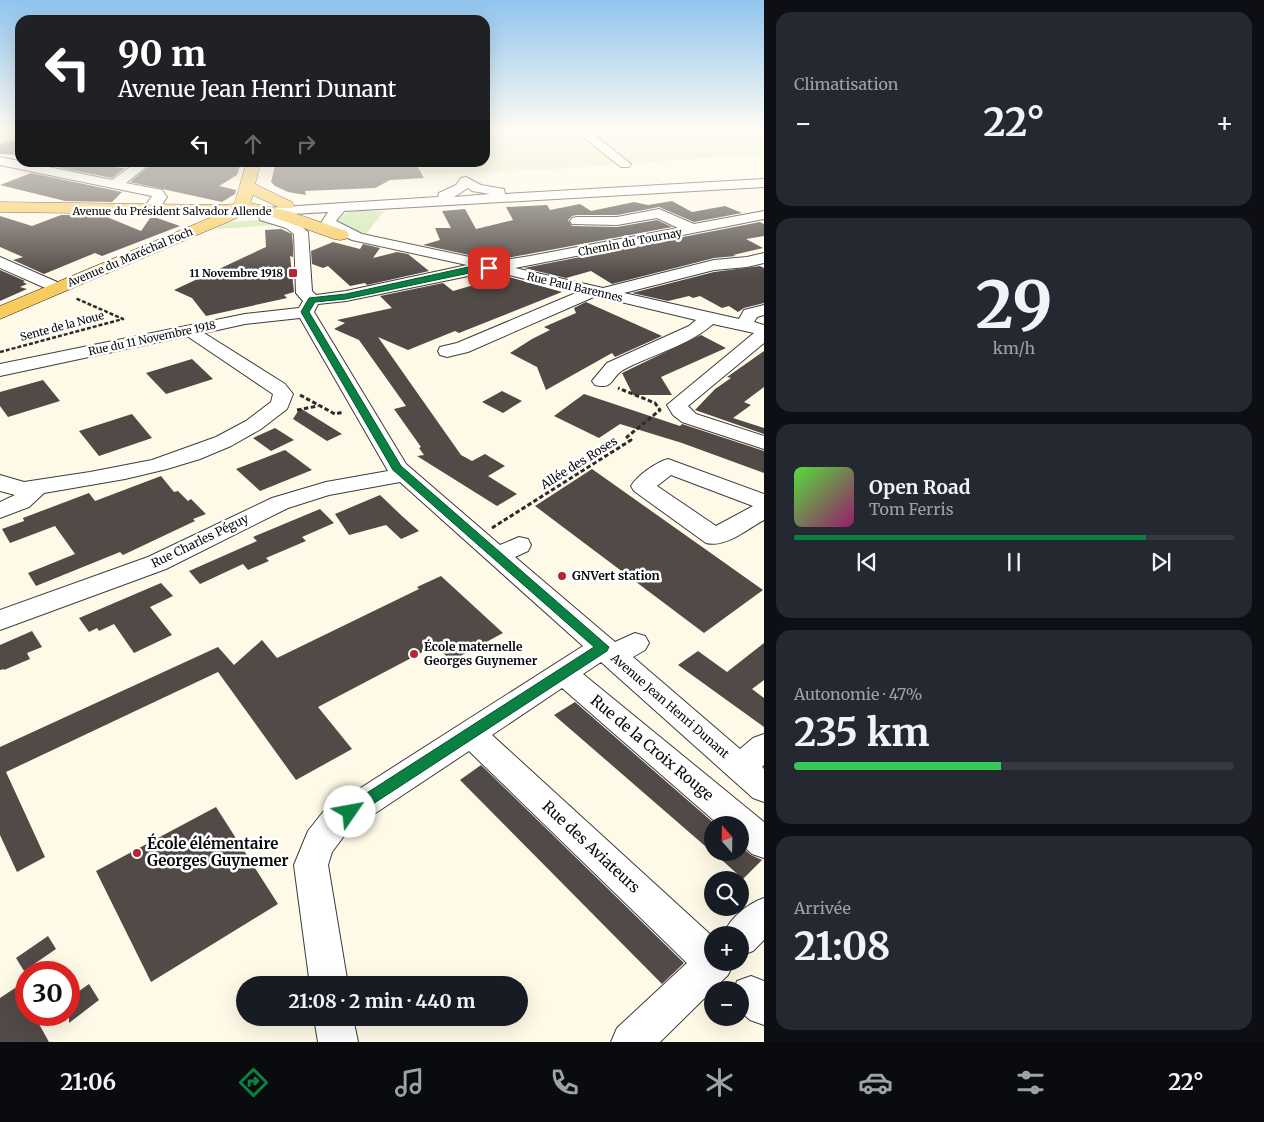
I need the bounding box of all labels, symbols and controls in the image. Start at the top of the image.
text: 90 m [118,32,206,76]
icon: left [35,35,100,100]
text: Climatisation [794,74,898,94]
text: Avenue Jean Henri Dunant [118,75,396,103]
text: 22° [983,99,1045,146]
text: − [794,105,813,141]
text: + [1215,105,1234,141]
icon: left [186,130,214,158]
icon: ahead [239,130,267,158]
icon: right [292,130,320,158]
street label: Avenue du Président Salvador Allende [71,204,272,218]
street label: Avenue du Maréchal Foch [64,224,196,290]
street label: Chemin du Tournay [577,225,684,259]
pin [468,247,510,289]
icon: arrive [475,254,503,282]
text: 29 [975,264,1053,346]
place label: 11 Novembre 1918 [189,266,283,280]
marker: 11 Novembre 1918 [287,267,299,279]
street label: Rue Paul Barennes [526,269,624,305]
street label: Sente de la Noue [18,308,106,344]
street label: Rue du 11 Novembre 1918 [87,318,217,358]
text: km/h [993,338,1035,358]
street label: Allée des Roses [537,433,620,493]
text: Open Road [869,475,971,499]
text: Tom Ferris [869,499,954,519]
street label: Rue Charles Péguy [149,510,251,571]
icon: previous [853,548,881,576]
icon: pause [1000,548,1028,576]
icon: next [1147,548,1175,576]
place label: GNVert station [572,568,660,583]
marker: GNVert station [556,570,568,582]
place label: École maternelle Georges Guynemer [424,638,538,668]
marker: École maternelle Georges Guynemer [408,648,420,660]
street label: Avenue Jean Henri Dunant [607,650,733,761]
text: Autonomie · 47% [794,684,922,704]
street label: Rue de la Croix Rouge [587,691,718,805]
text: 235 km [794,709,930,756]
position arrow [323,785,375,837]
street label: Rue des Aviateurs [539,797,644,897]
north arrow [704,816,749,861]
map controls [704,816,749,1026]
place label: École élémentaire Georges Guynemer [147,833,289,870]
marker: École élémentaire Georges Guynemer [131,847,143,859]
button: search [704,871,749,916]
text: Arrivée [794,898,851,918]
text: 21:08 [794,923,890,970]
button: + [704,926,749,971]
speed limit sign: 30 [15,961,80,1026]
button: − [704,981,749,1026]
text: 21:08 · 2 min · 440 m [289,989,475,1013]
icon: directions [236,1065,271,1100]
icon: music [392,1065,427,1100]
icon: phone [547,1065,582,1100]
icon: climate [702,1065,737,1100]
icon: car [858,1065,893,1100]
icon: filters [1013,1065,1048,1100]
text: 21:06 [60,1068,116,1096]
text: 22° [1168,1068,1204,1096]

